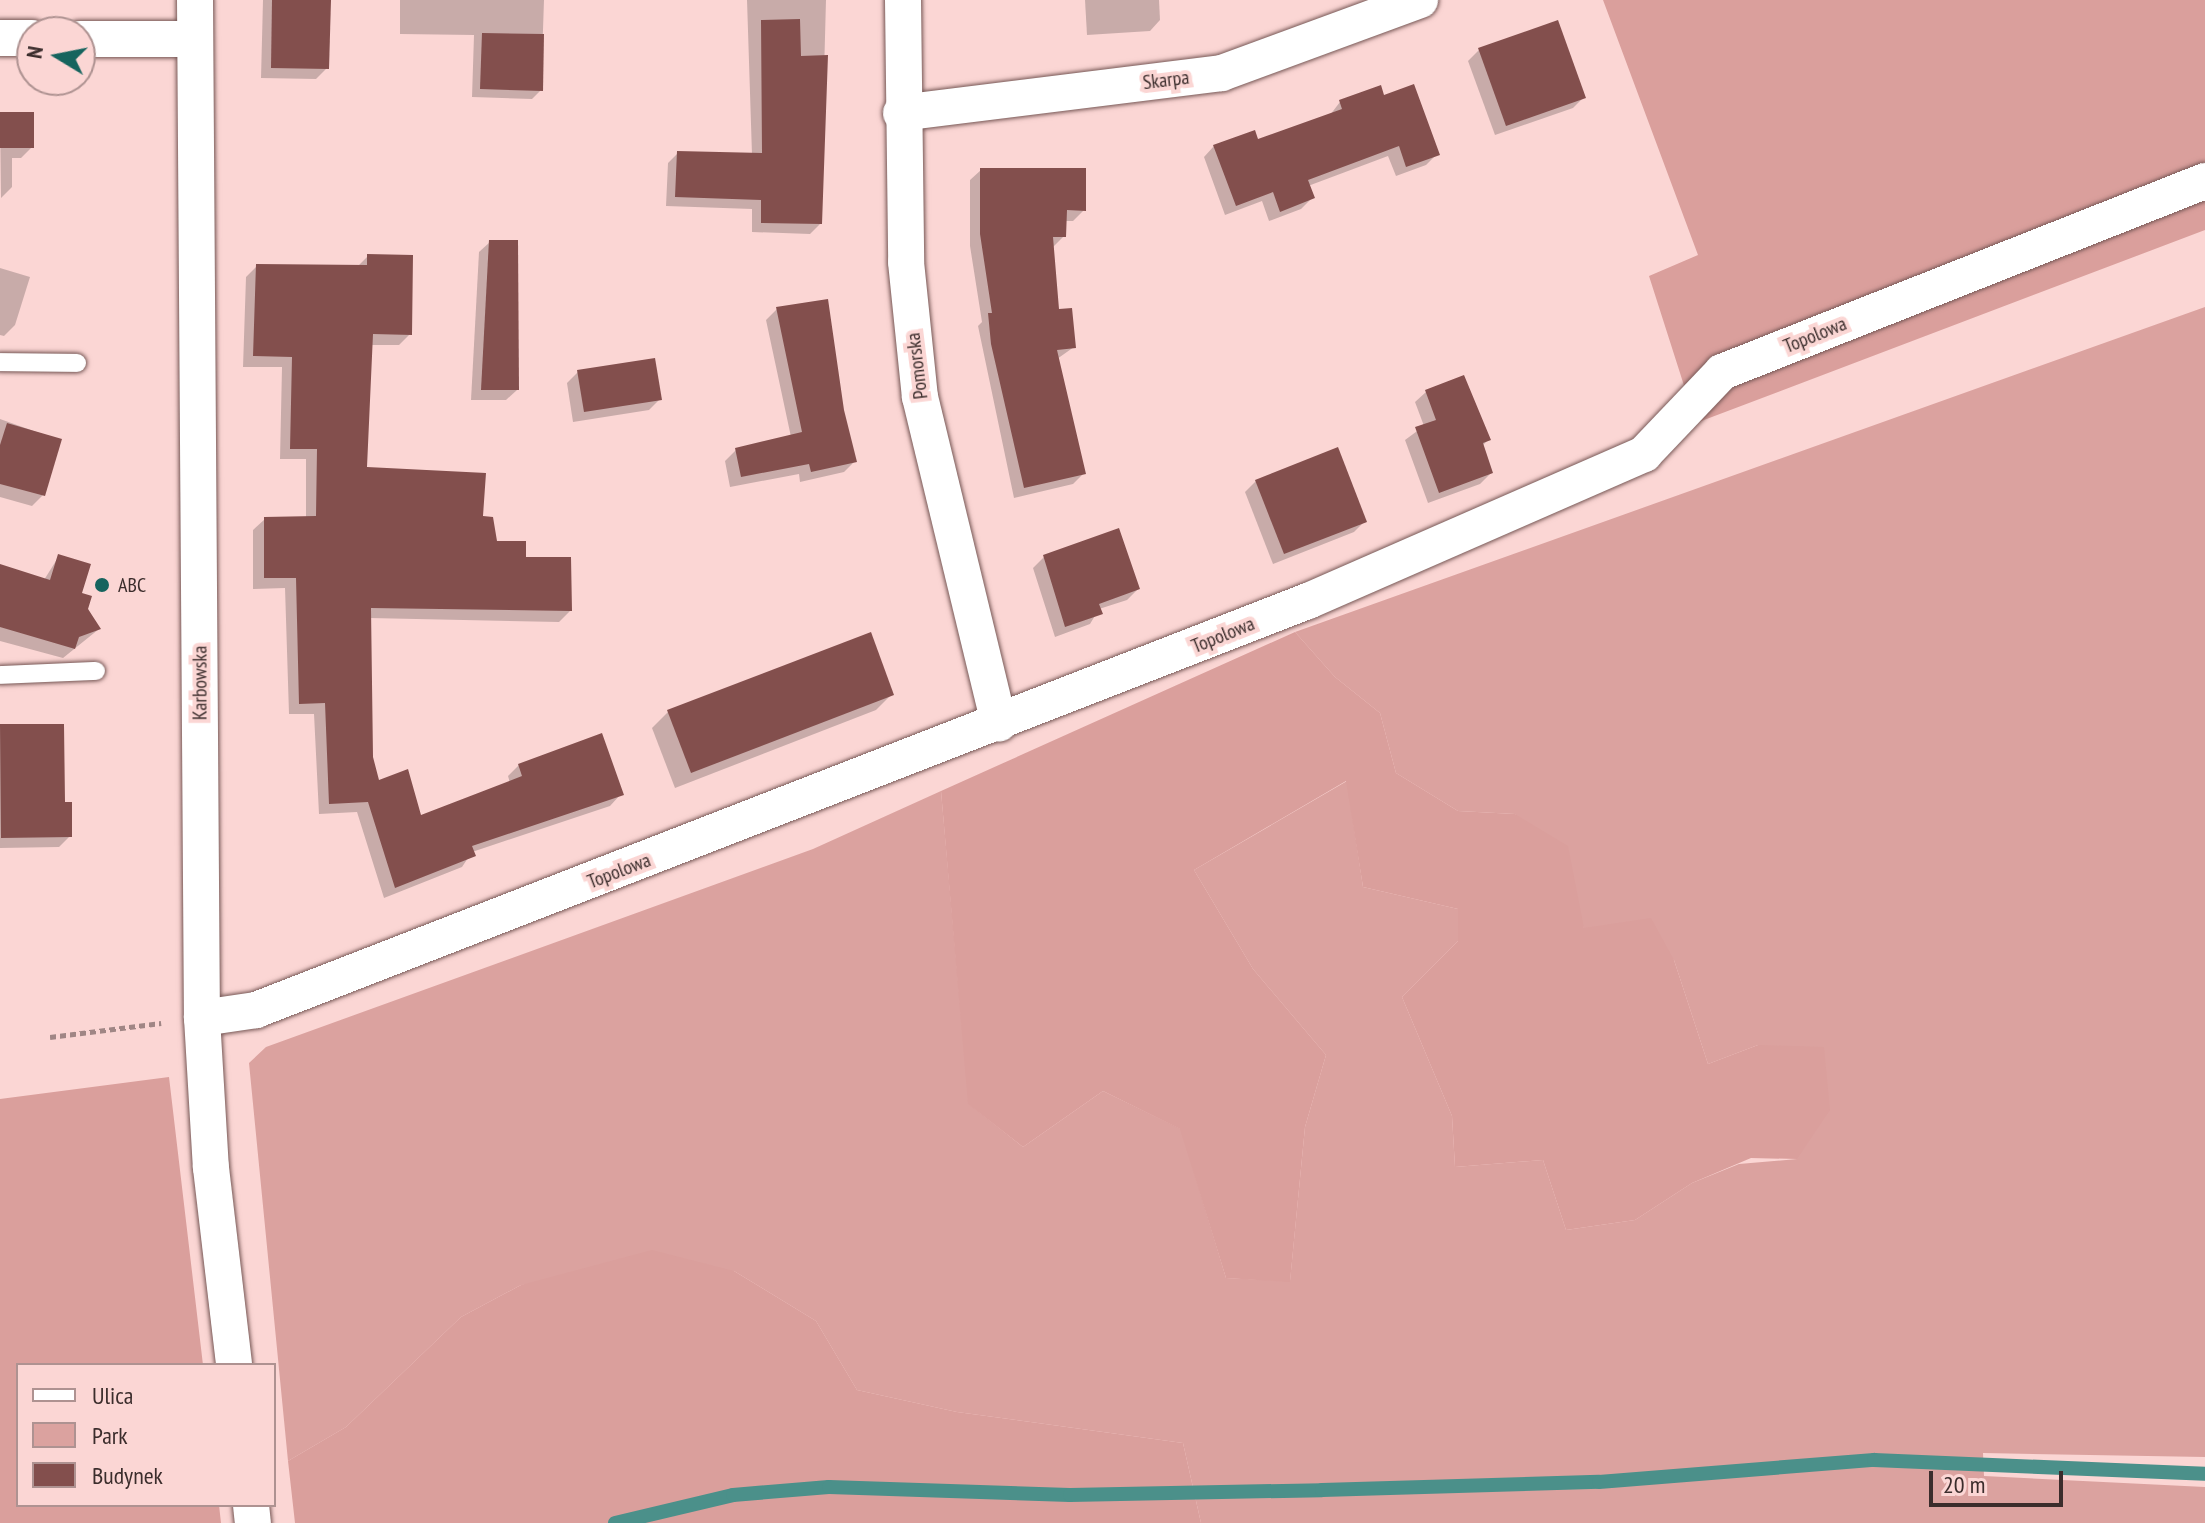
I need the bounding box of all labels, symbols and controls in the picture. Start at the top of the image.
north arrow [16,16,96,96]
text: N [20,44,49,60]
street label: Skarpa [1141,65,1191,95]
street label: Topolowa [1780,312,1850,358]
street label: Pomorska [901,331,933,401]
place label: ABC [118,573,146,597]
marker: ABC [93,576,111,594]
street label: Topolowa [1188,612,1258,658]
street label: Karbowska [188,646,212,720]
street label: Topolowa [584,848,654,894]
legend [16,1363,276,1507]
text: Ulica [92,1380,133,1411]
text: Park [92,1420,128,1451]
scale bar [1933,1455,2067,1505]
text: Budynek [92,1460,163,1491]
text: 20 m [1943,1469,1985,1500]

